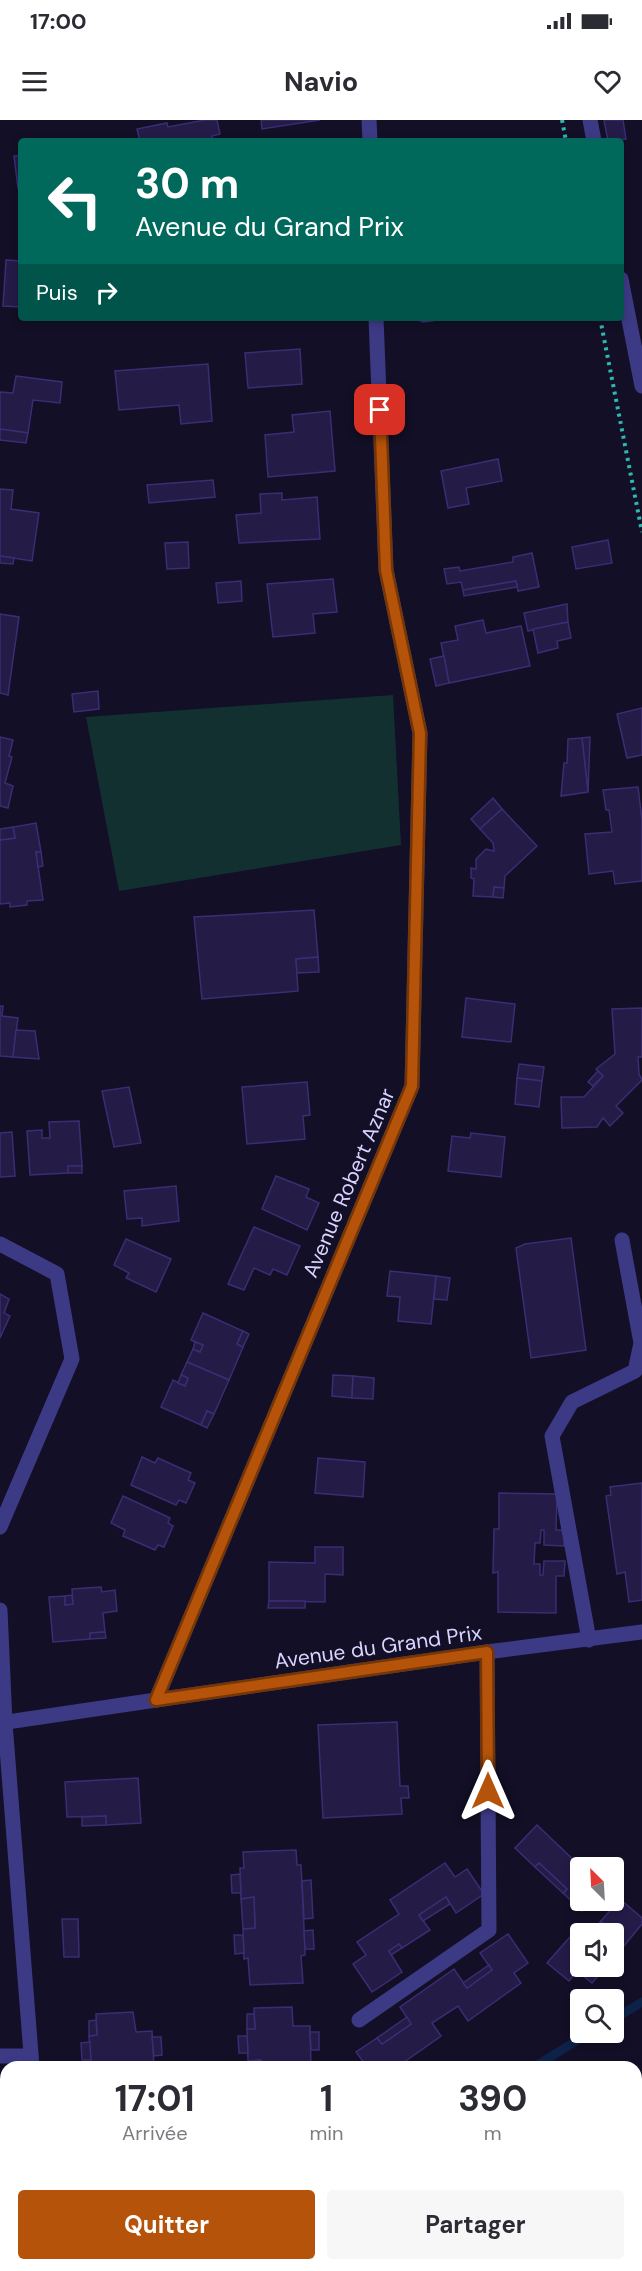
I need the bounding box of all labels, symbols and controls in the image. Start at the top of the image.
text: 17:00 [30,7,86,36]
text: Navio [284,64,358,99]
icon: menu [18,65,51,98]
icon: heart [591,65,624,98]
text: 30 m [135,156,239,211]
icon: left [36,162,114,240]
text: Avenue du Grand Prix [135,209,404,244]
icon: right [90,276,123,309]
text: Puis [36,278,78,307]
pin [354,384,405,435]
icon: arrive [363,393,396,426]
street label: Avenue Robert Aznar [297,1084,402,1282]
street label: Avenue du Grand Prix [273,1619,483,1675]
position arrow [456,1759,520,1823]
north arrow [570,1857,624,1911]
map controls [570,1857,624,2043]
button: sound [570,1923,624,1977]
button: search [570,1989,624,2043]
text: 17:01 [115,2075,195,2122]
text: 1 [320,2075,333,2122]
text: 390 [458,2075,527,2122]
text: Arrivée [122,2120,188,2146]
text: min [309,2120,344,2146]
text: m [484,2120,502,2146]
button: Quitter [18,2190,315,2259]
button: Partager [327,2190,624,2259]

